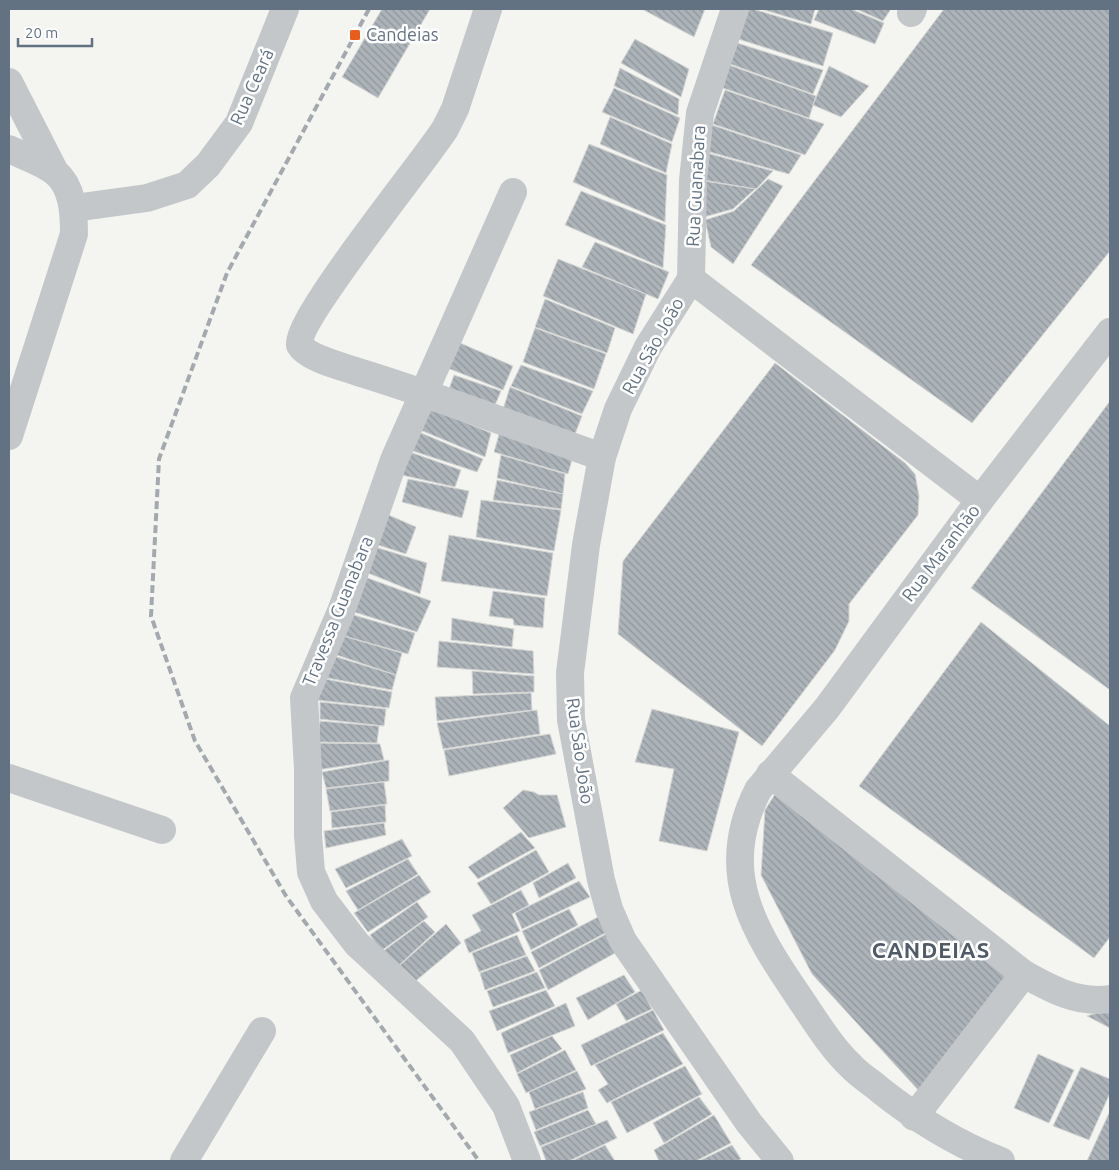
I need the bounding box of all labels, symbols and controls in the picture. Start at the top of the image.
scale bar [18,15,91,47]
text: 20 m [25,24,58,41]
place label: Candeias [366,24,439,44]
marker: Candeias [348,28,362,42]
street label: Rua Ceará [225,45,277,128]
street label: Rua Guanabara [682,125,708,247]
street label: Rua São João [617,294,687,397]
street label: Rua Maranhão [897,500,983,605]
street label: Travessa Guanabara [298,533,376,689]
street label: Rua São João [564,696,598,805]
district label: CANDEIAS [872,937,990,962]

